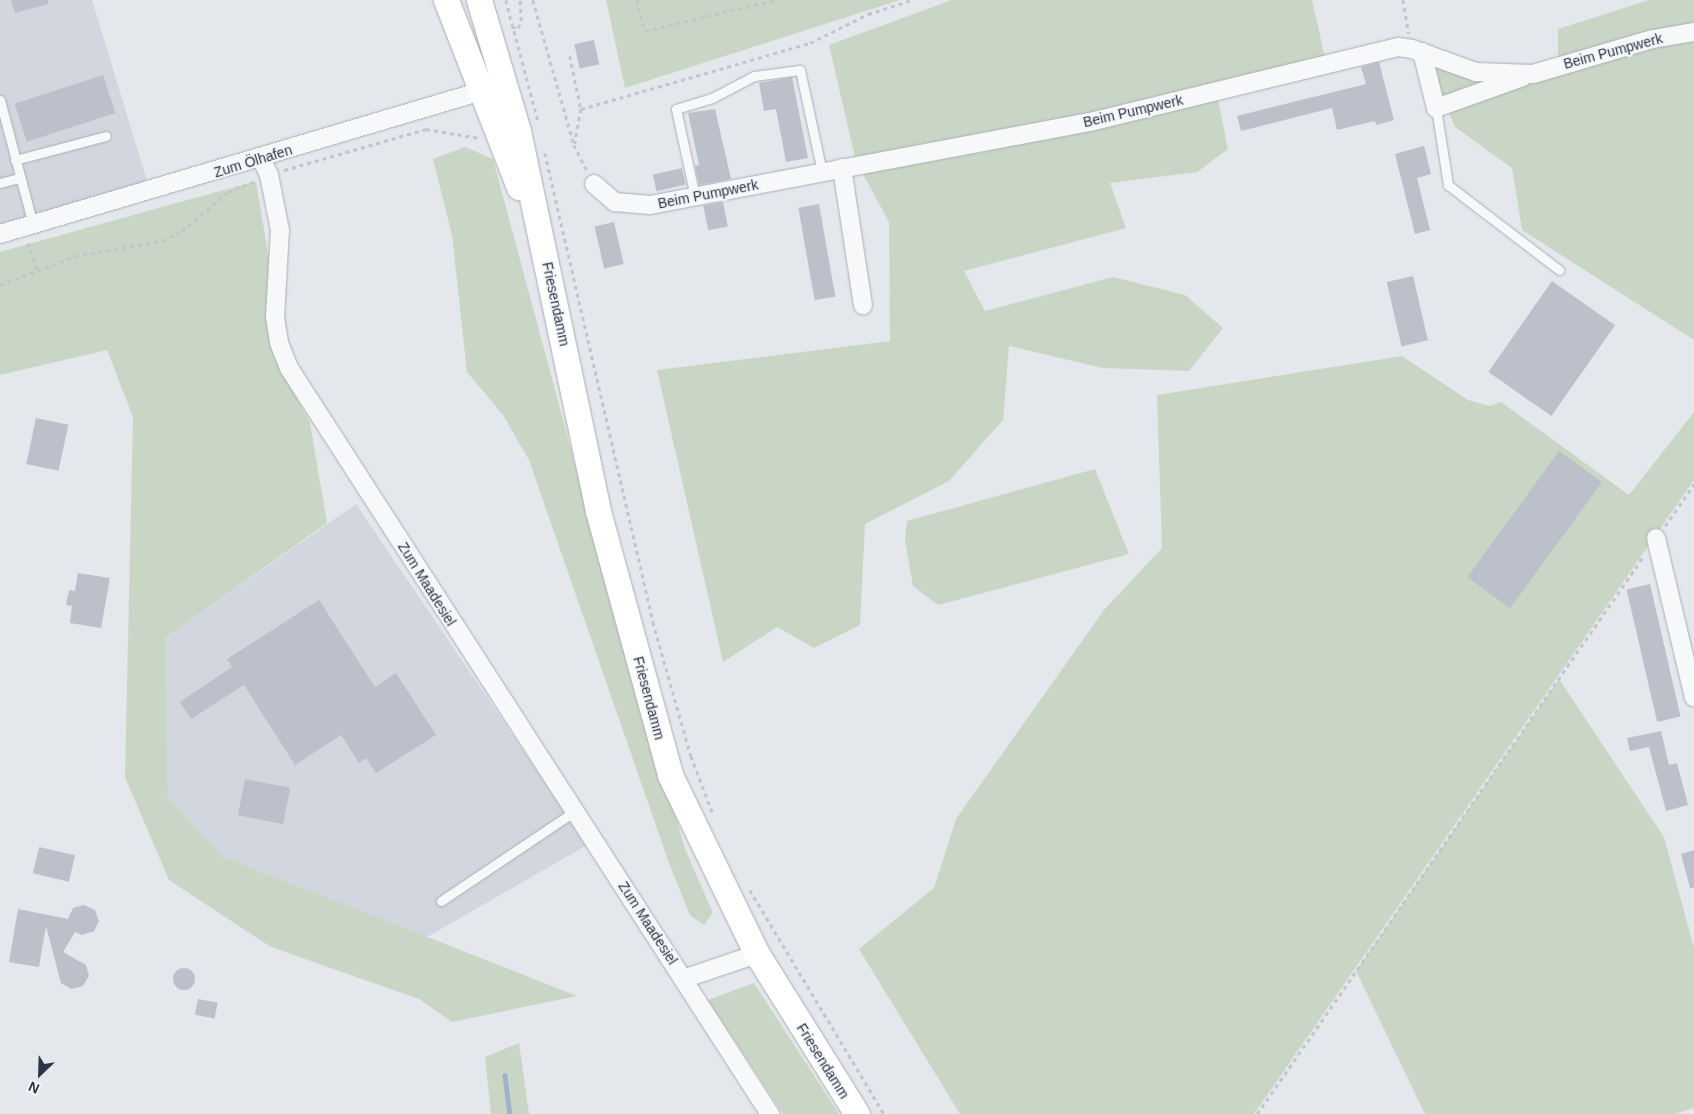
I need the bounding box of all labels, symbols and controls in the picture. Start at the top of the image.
street label: Beim Pumpwerk [1562,30,1664,72]
street label: Beim Pumpwerk [1081,91,1185,131]
street label: Zum Ölhafen [212,141,294,181]
street label: Beim Pumpwerk [656,176,760,212]
street label: Friesendamm [539,260,573,348]
street label: Zum Maadesiel [395,539,459,629]
street label: Friesendamm [630,654,668,742]
street label: Zum Maadesiel [615,878,681,968]
street label: Friesendamm [793,1020,853,1102]
north arrow [15,1049,65,1099]
text: N [26,1078,42,1097]

